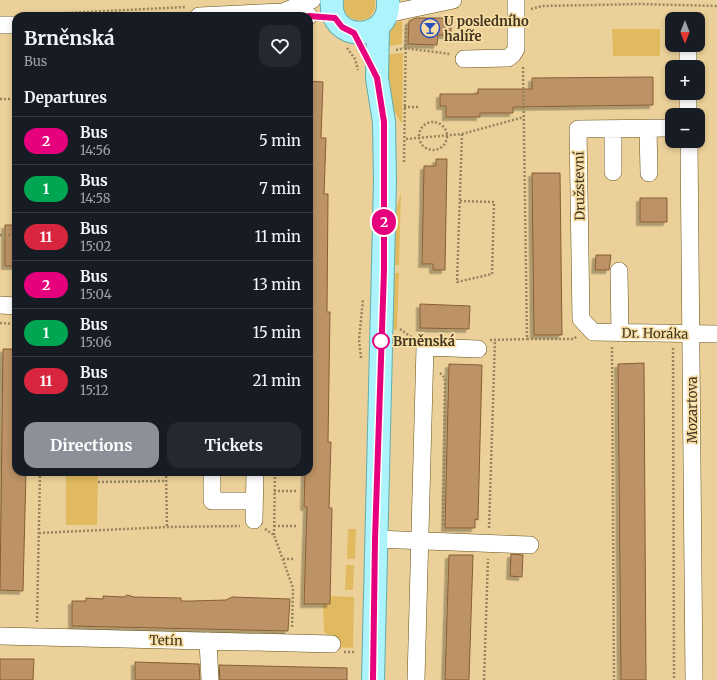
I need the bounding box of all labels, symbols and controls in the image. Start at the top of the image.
north arrow [665,12,705,52]
map controls [665,12,705,148]
place label: U posledního halíře [444,13,529,45]
bar icon: U posledního halíře [419,17,441,39]
button: heart [259,25,301,67]
text: Brněnská [24,26,115,50]
text: Bus [24,53,47,70]
button: + [665,60,705,100]
text: Departures [24,88,107,107]
button: − [665,108,705,148]
text: Bus [80,123,108,142]
text: 5 min [259,131,301,150]
text: 2 [42,132,50,150]
text: 14:56 [80,142,111,159]
street label: Družstevní [570,150,589,221]
text: Bus [80,171,108,190]
text: 7 min [259,179,301,198]
text: 1 [43,180,49,198]
text: 14:58 [80,190,110,207]
line badge: 2 [371,209,397,235]
text: 2 [380,213,388,231]
text: Bus [80,219,108,238]
text: 11 min [255,227,301,246]
text: 11 [40,228,52,246]
text: 15:02 [80,238,111,255]
text: Bus [80,267,108,286]
text: 13 min [253,275,301,294]
text: 2 [42,276,50,294]
text: 15:04 [80,286,112,303]
text: Bus [80,315,108,334]
text: 15 min [253,323,301,342]
text: 1 [43,324,49,342]
street label: Dr. Horáka [621,324,689,343]
marker: Brněnská [372,332,390,350]
place label: Brněnská [393,333,455,350]
text: 15:06 [80,334,112,351]
text: Bus [80,363,108,382]
text: 21 min [253,371,301,390]
text: 11 [40,372,52,390]
street label: Mozartova [684,376,701,444]
text: 15:12 [80,382,109,399]
button: Directions [24,422,159,468]
button: Tickets [167,422,301,468]
street label: Tetín [149,632,183,649]

